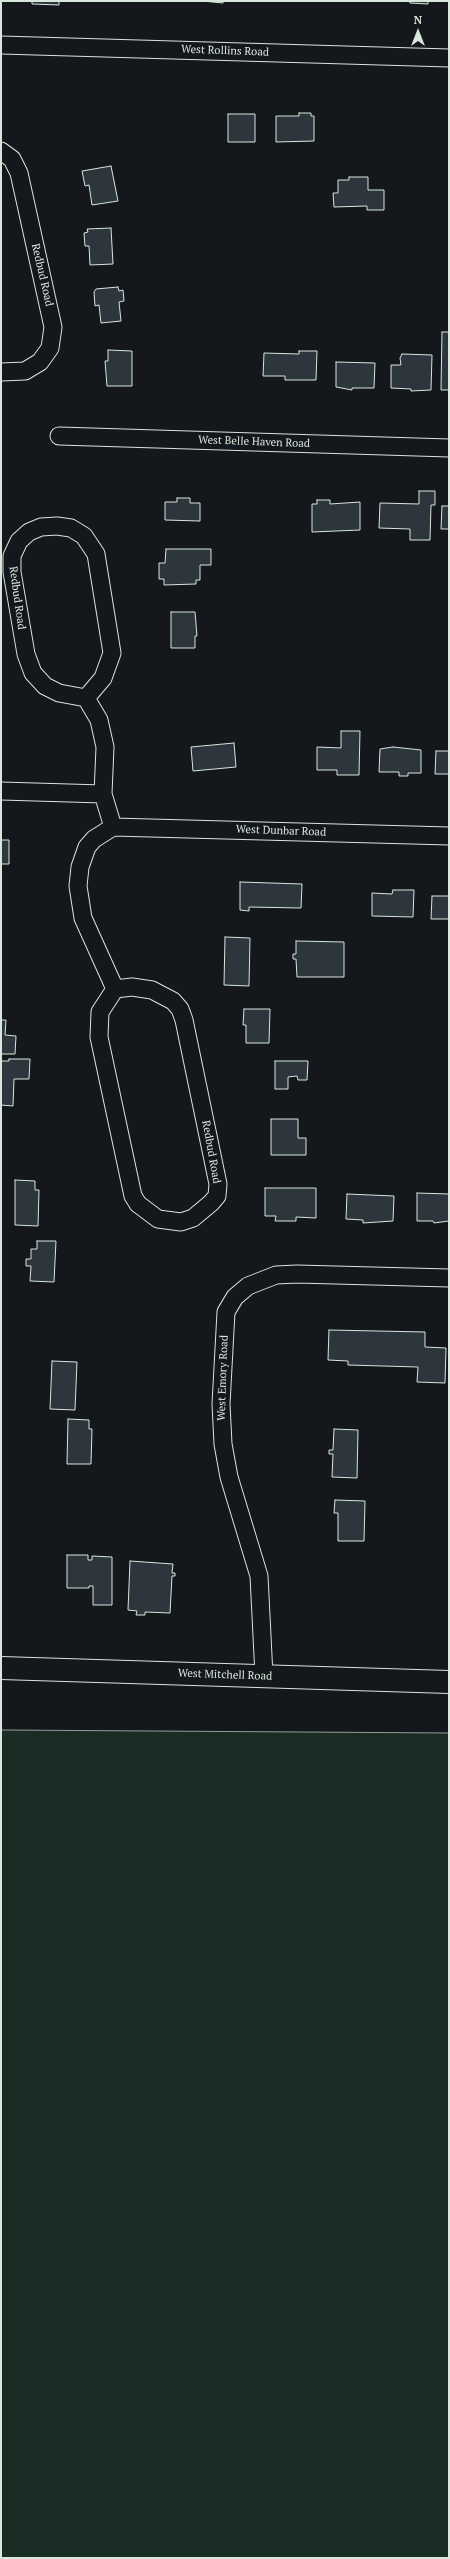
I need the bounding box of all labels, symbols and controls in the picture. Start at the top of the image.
north arrow [398,12,438,52]
text: N [414,13,422,27]
street label: West Rollins Road [181,43,269,59]
street label: Redbud Road [28,242,56,308]
street label: West Belle Haven Road [198,433,310,451]
street label: Redbud Road [6,565,28,631]
street label: West Dunbar Road [236,823,326,839]
street label: Redbud Road [199,1119,223,1185]
street label: West Emory Road [215,1335,231,1421]
street label: West Mitchell Road [178,1667,272,1683]

